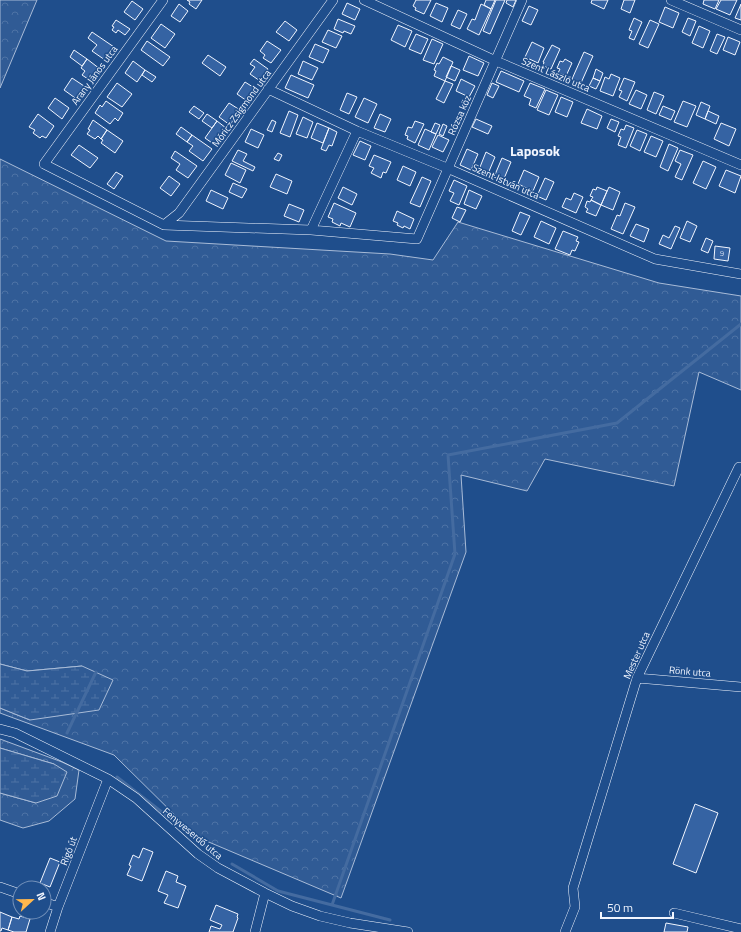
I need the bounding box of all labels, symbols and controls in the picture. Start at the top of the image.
street label: Arany János utca [68,42,121,108]
street label: Szent László utca [519,53,592,96]
street label: Móricz Zsigmond utca [208,67,275,150]
street label: Rózsa köz [444,92,475,138]
district label: Laposok [510,140,561,161]
street label: Szent István utca [470,160,542,203]
house number: 9 [720,247,725,259]
street label: Mester utca [619,629,654,681]
street label: Rönk utca [668,662,711,681]
street label: Fenyveserdő utca [160,804,226,863]
street label: Rigó út [56,834,81,868]
north arrow [12,880,52,920]
text: N [32,890,50,903]
scale bar [601,894,673,920]
text: 50 m [607,898,633,917]

